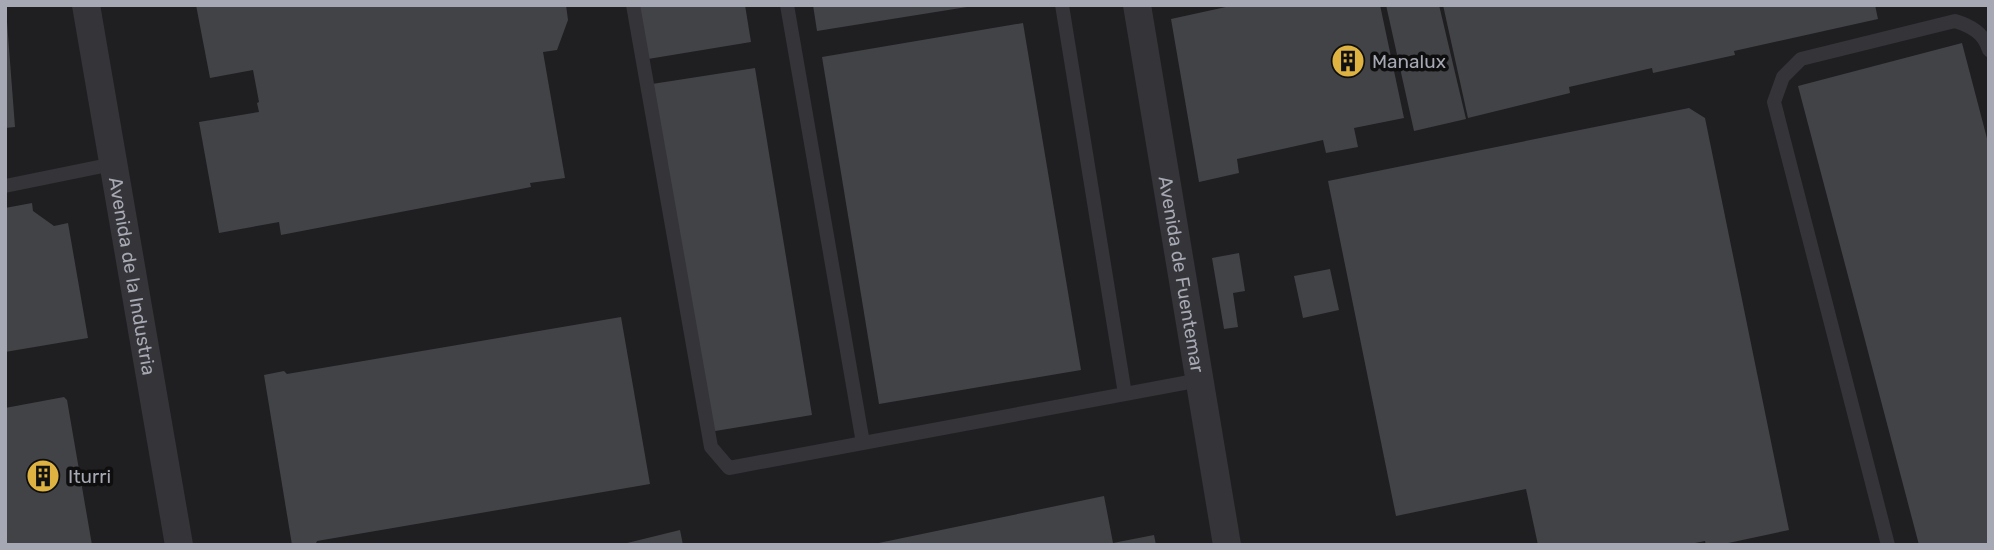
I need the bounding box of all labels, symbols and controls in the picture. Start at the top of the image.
building icon: Manalux [1329,42,1367,80]
place label: Manalux [1372,50,1446,73]
street label: Avenida de Fuentemar [1154,174,1210,375]
street label: Avenida de la Industria [104,175,161,377]
building icon: Iturri [24,457,62,495]
place label: Iturri [68,465,111,488]

